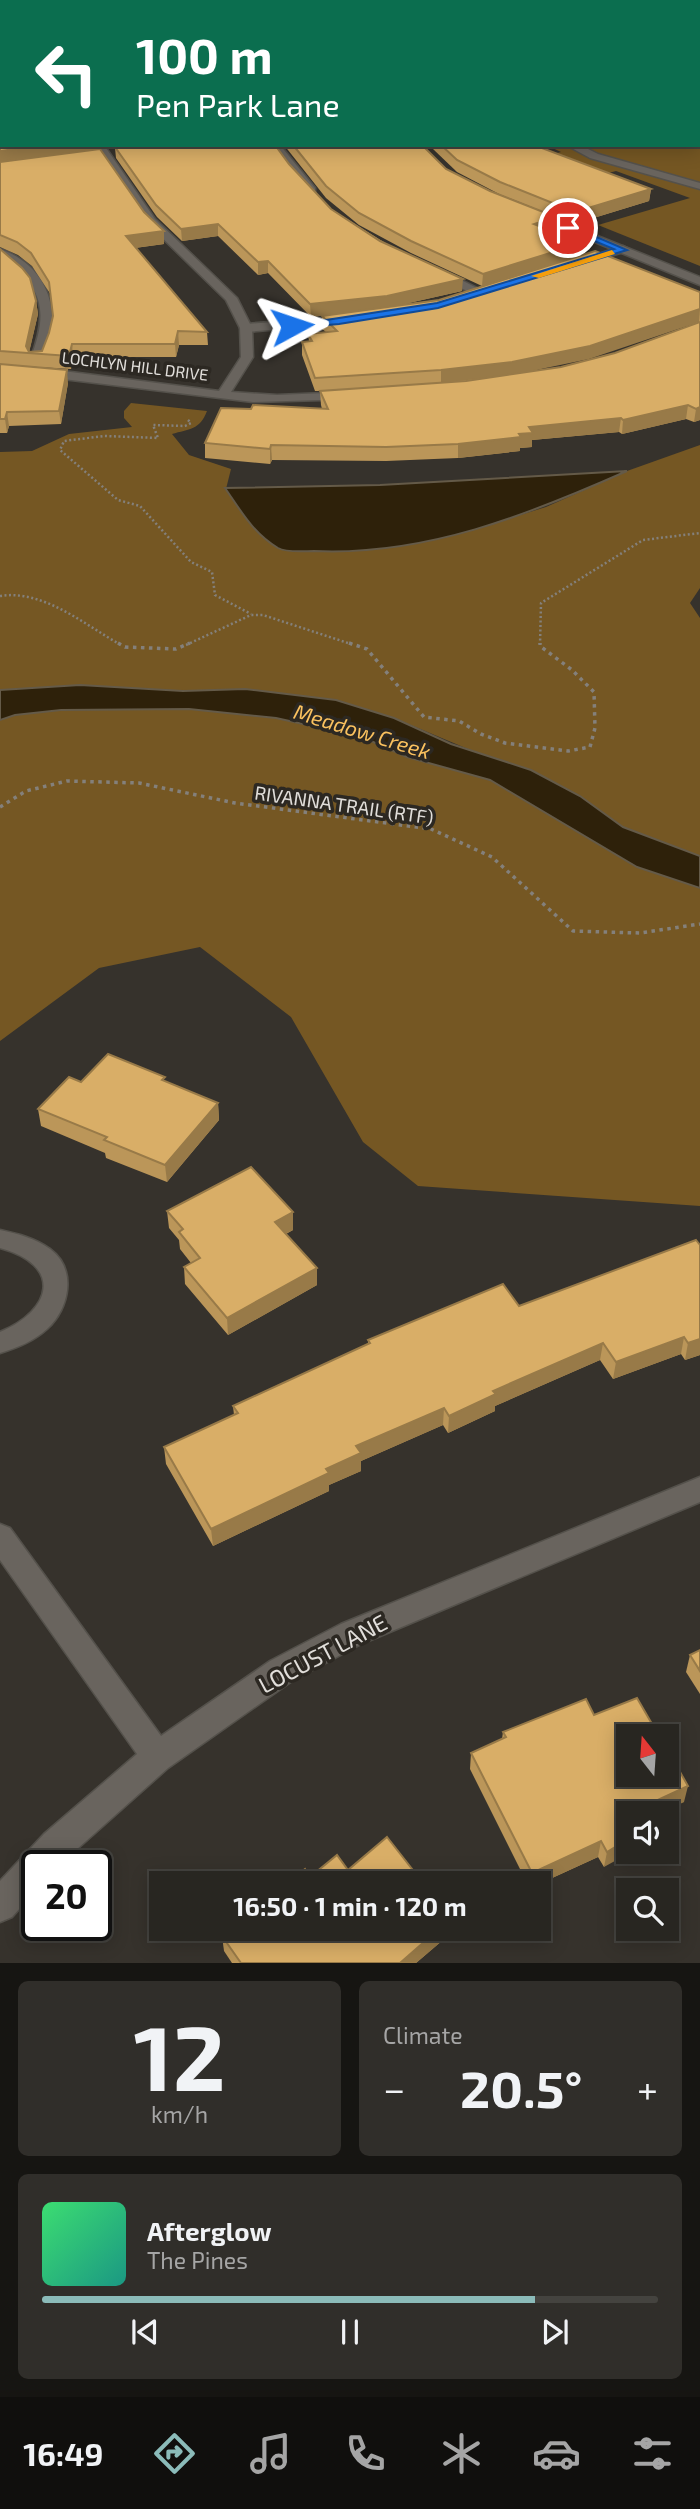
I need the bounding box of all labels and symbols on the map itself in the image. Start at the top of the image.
pin [538,198,598,258]
position arrow [255,289,329,363]
street label: LOCHLYN HILL DRIVE [61,347,209,384]
water label: Meadow Creek [291,698,434,763]
street label: RIVANNA TRAIL (RTF) [253,781,435,828]
street label: LOCUST LANE [254,1608,392,1699]
north arrow [616,1724,679,1787]
speed limit sign: 20 [21,1850,112,1941]

